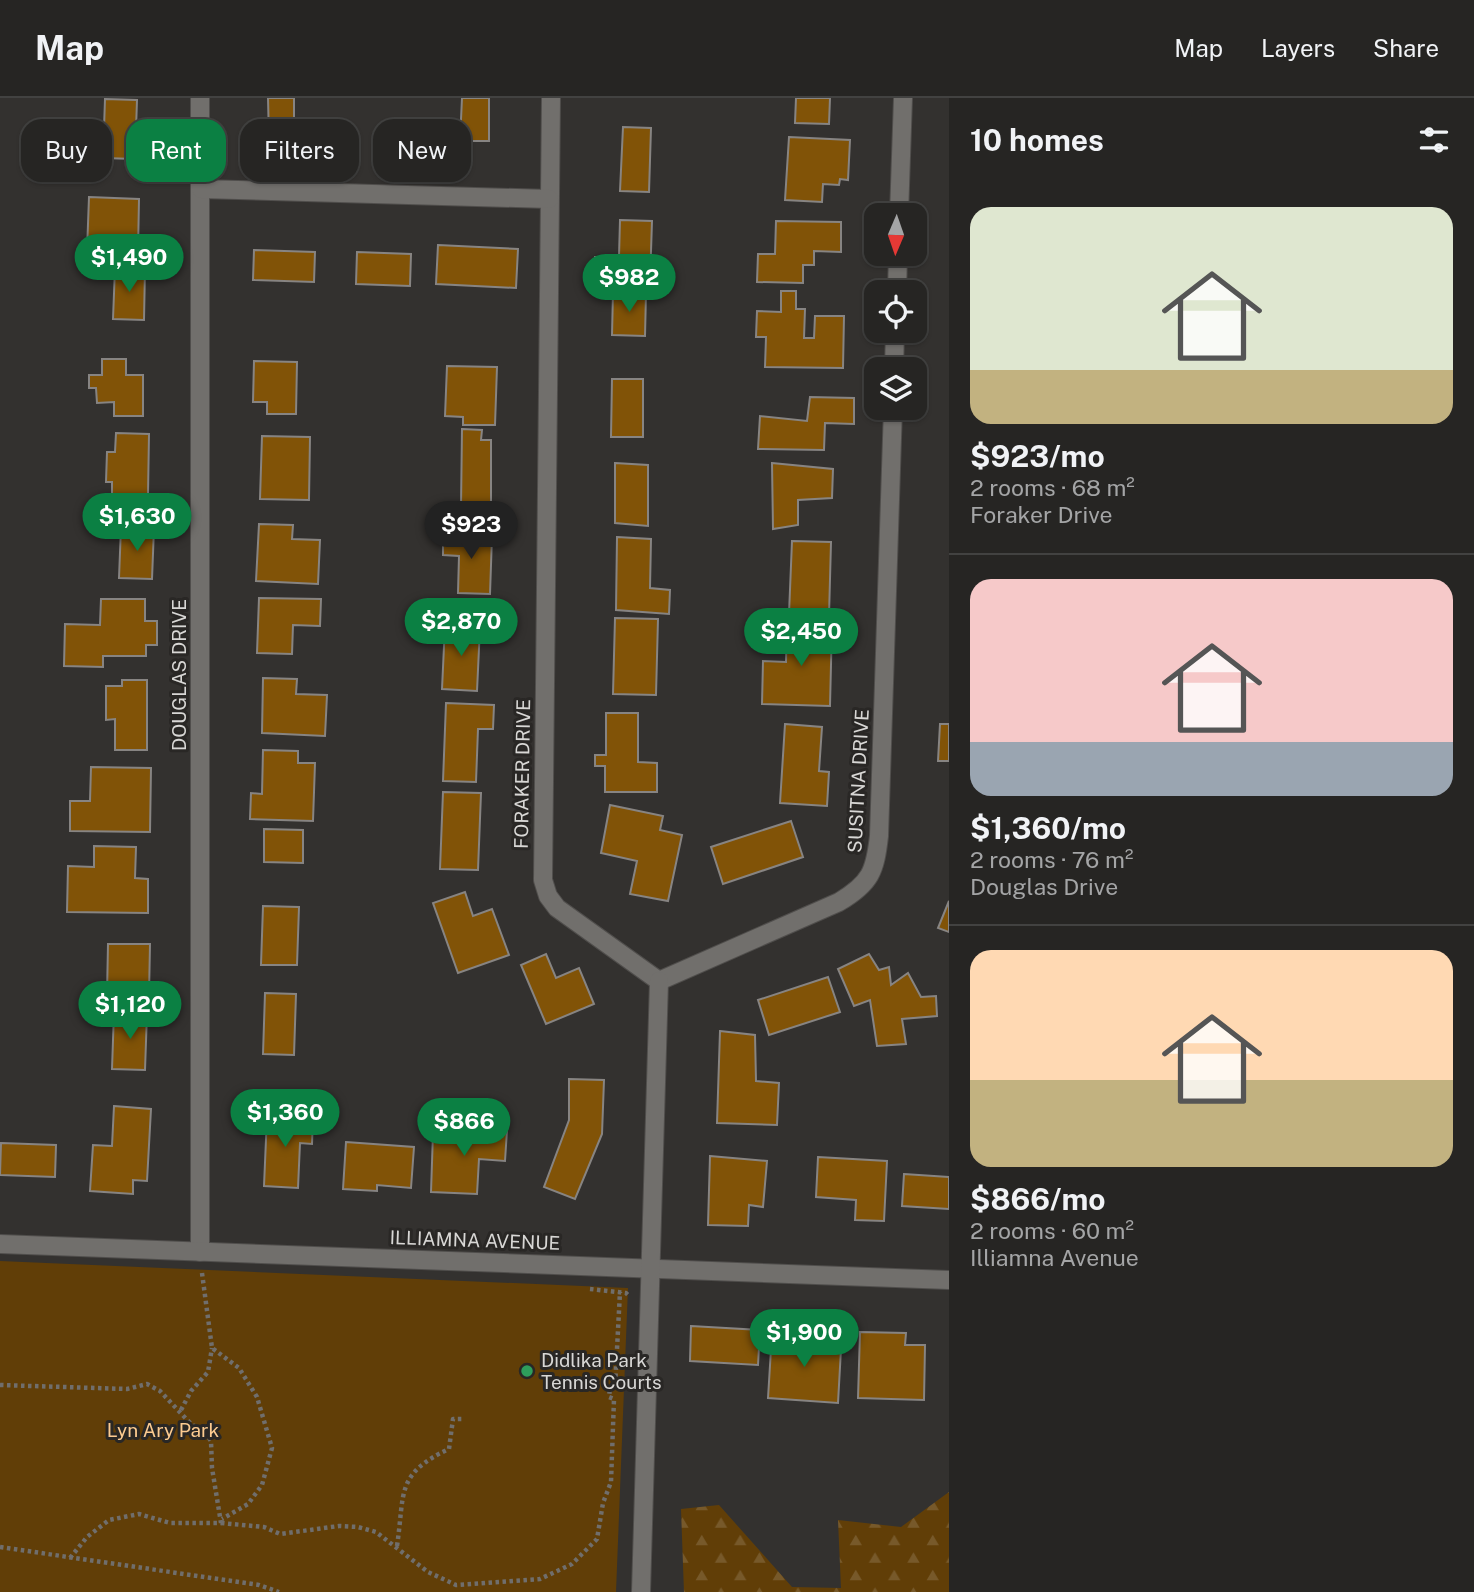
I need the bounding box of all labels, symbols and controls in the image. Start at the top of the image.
text: Map [35,29,104,67]
text: Map [1174,34,1223,62]
text: Layers [1261,34,1335,62]
text: Share [1373,34,1439,62]
chip: Buy [21,119,112,182]
chip: Rent [126,119,226,182]
chip: Filters [240,119,359,182]
chip: New [373,119,471,182]
icon: filters [1415,121,1453,159]
text: 10 homes [970,122,1104,158]
north arrow [864,203,928,266]
map controls [864,203,927,420]
pin: $1,490 [72,234,186,294]
text: $1,490 [91,243,167,270]
icon: home [1149,253,1275,379]
pin: $982 [588,254,670,314]
text: $982 [599,263,659,290]
button: locate [864,280,927,343]
button: layers [864,357,927,420]
text: $923/mo [970,438,1105,474]
text: 2 rooms · 68 m² [970,474,1135,501]
pin: $1,630 [80,494,194,553]
text: Foraker Drive [970,501,1113,528]
text: $1,630 [98,502,176,529]
pin: $923 [430,502,512,561]
text: $923 [441,510,501,537]
pin: $2,870 [404,598,518,658]
street label: DOUGLAS DRIVE [168,599,190,751]
text: $2,870 [421,607,501,634]
pin: $2,450 [744,608,858,668]
text: $2,450 [760,617,842,644]
icon: home [1149,625,1275,751]
street label: FORAKER DRIVE [510,699,534,849]
street label: SUSITNA DRIVE [843,709,873,853]
text: $1,360/mo [970,810,1126,846]
text: 2 rooms · 76 m² [970,846,1133,873]
text: Douglas Drive [970,873,1118,900]
pin: $1,120 [73,982,187,1041]
text: $1,120 [94,990,166,1017]
icon: home [1149,996,1275,1122]
pin: $1,360 [228,1090,342,1149]
text: $1,360 [246,1098,324,1125]
pin: $866 [423,1098,505,1158]
text: $866 [433,1107,495,1134]
text: $866/mo [970,1181,1106,1217]
text: 2 rooms · 60 m² [970,1217,1134,1244]
street label: ILLIAMNA AVENUE [389,1226,561,1254]
text: Illiamna Avenue [970,1244,1139,1271]
pin: $1,900 [747,1310,861,1369]
text: $1,900 [766,1318,842,1345]
place label: Didlika Park Tennis Courts [541,1349,662,1393]
marker: Didlika Park Tennis Courts [519,1363,535,1379]
park label: Lyn Ary Park [107,1419,220,1441]

